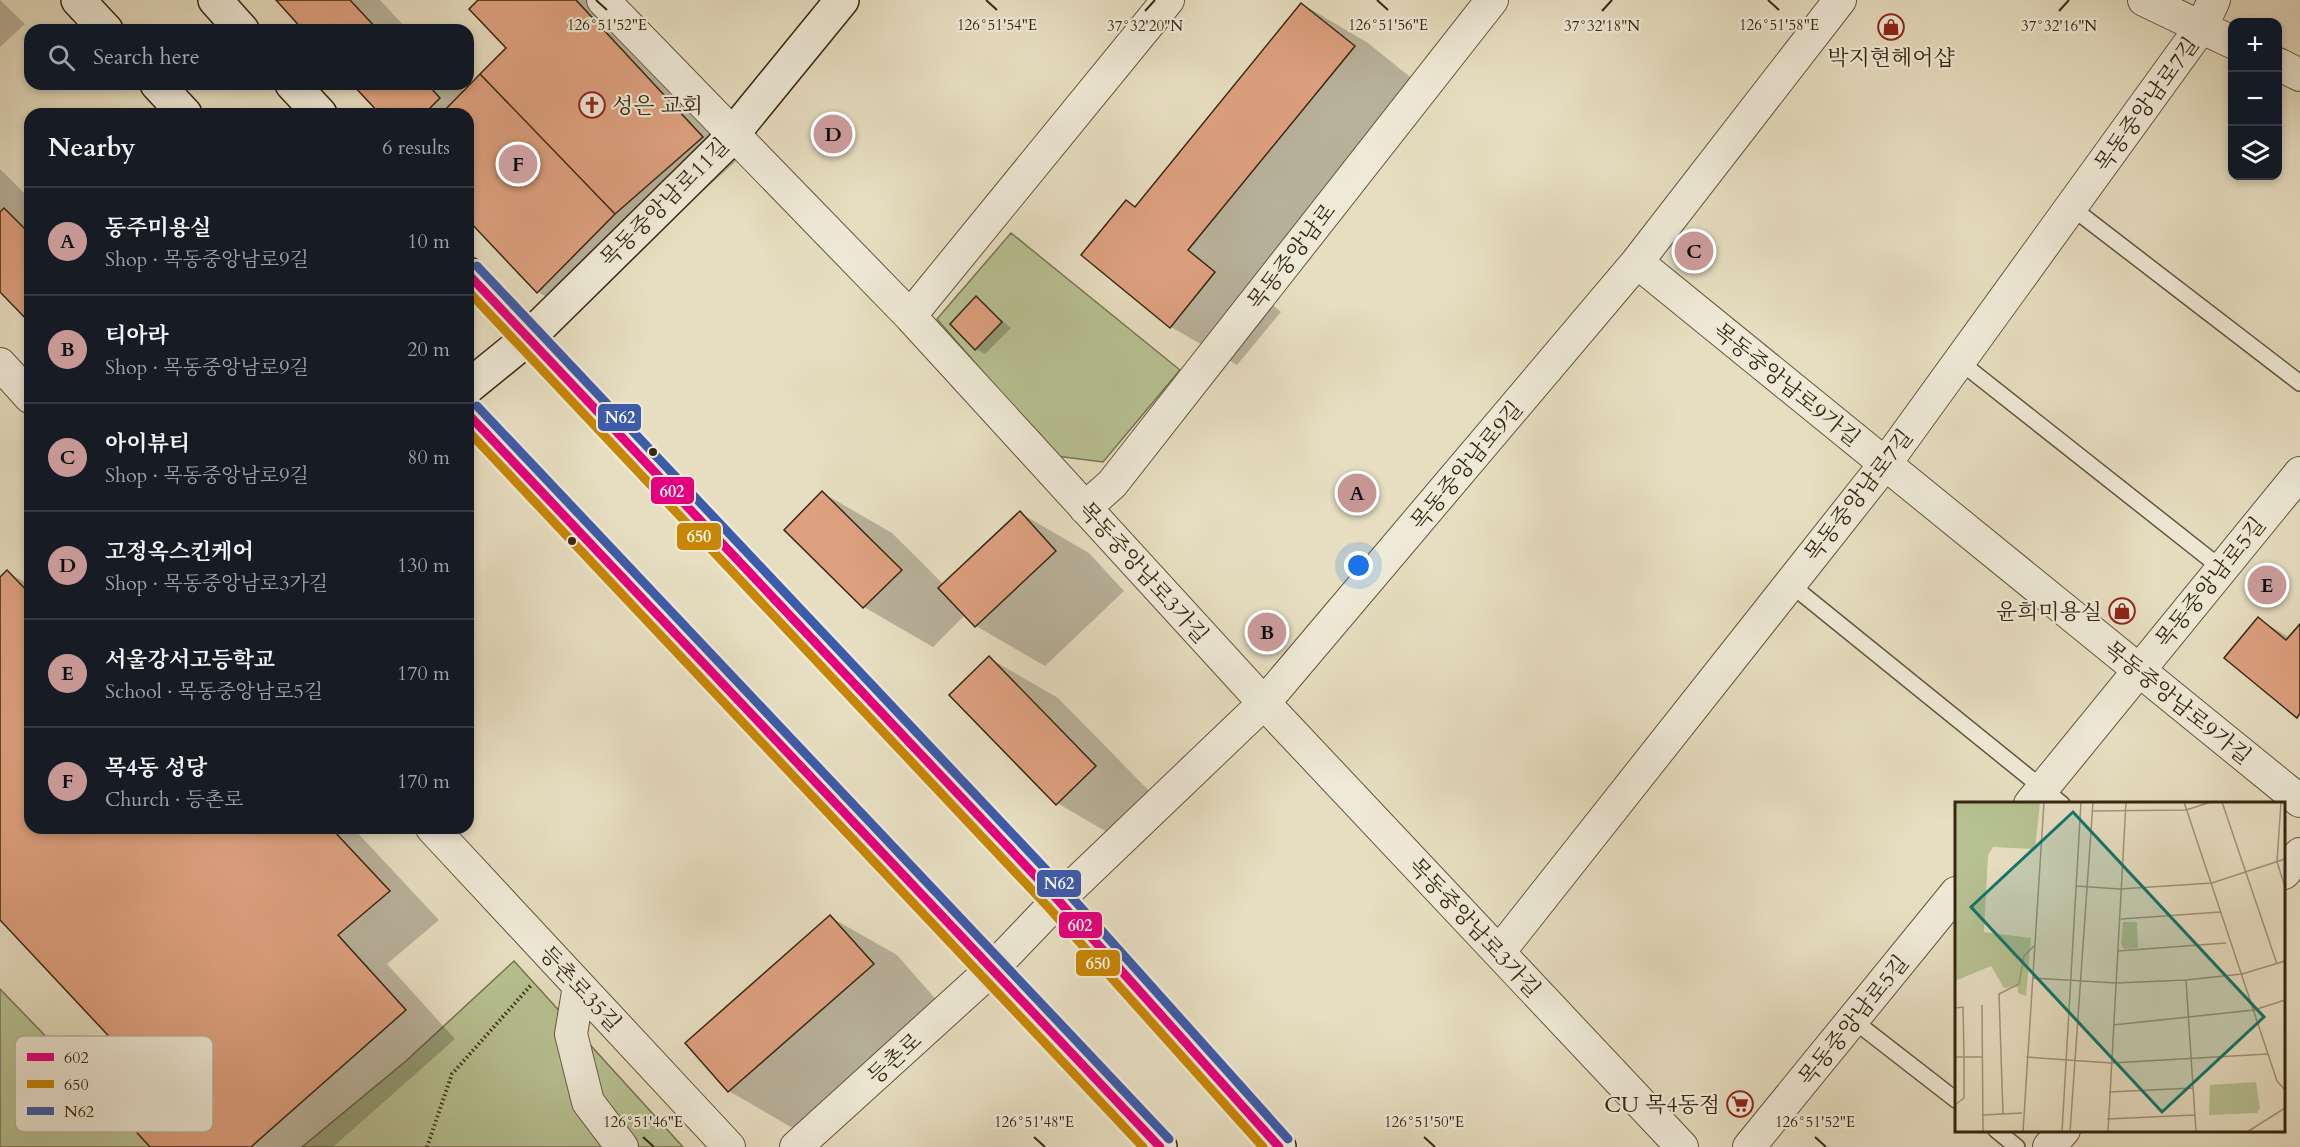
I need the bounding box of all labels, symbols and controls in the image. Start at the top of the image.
shop icon: 박지현헤어샵 [1876,12,1906,42]
text: 126°51'52"E [567,15,647,35]
text: 126°51'54"E [957,15,1037,35]
text: 126°51'56"E [1348,15,1428,35]
text: 126°51'58"E [1739,15,1819,35]
text: 37°32'20"N [1107,16,1183,36]
text: 37°32'18"N [1564,16,1640,36]
text: 37°32'16"N [2021,16,2097,36]
map controls [2228,18,2282,180]
button: + [2228,18,2282,72]
search box [24,24,474,90]
street label: 목동중앙남로7길 [2088,31,2206,178]
icon: search [45,41,78,74]
text: Search here [93,42,200,72]
place label: 박지현헤어샵 [1827,43,1956,73]
button: − [2228,72,2282,126]
church icon: 성은 교회 [577,90,607,120]
place label: 성은 교회 [612,91,703,121]
pin: D [814,112,852,156]
button: layers [2228,126,2282,180]
text: Nearby [48,130,136,165]
street label: 목동중앙남로11길 [594,132,736,274]
text: 6 results [382,134,450,161]
pin: F [498,142,538,186]
street label: 목동중앙남로 [1241,197,1343,316]
text: 동주미용실 [105,213,211,243]
text: A [60,228,75,255]
text: 10 m [407,228,450,255]
pin: C [1674,228,1714,274]
text: Shop · 목동중앙남로9길 [105,246,309,273]
street label: 목동중앙남로9가길 [1706,316,1866,453]
text: 티아라 [105,321,169,351]
text: B [60,336,75,363]
text: 20 m [407,336,450,363]
text: Shop · 목동중앙남로9길 [105,354,309,381]
street label: 목동중앙남로9길 [1404,395,1530,537]
line badge: N62 [597,403,642,432]
text: N62 [605,407,635,429]
street label: 목동중앙남로7길 [1798,423,1920,568]
text: 아이뷰티 [105,429,190,459]
text: C [60,444,75,471]
text: 80 m [407,444,450,471]
unlabelled marker [647,446,659,458]
text: Shop · 목동중앙남로9길 [105,462,309,489]
pin: A [1338,470,1376,516]
line badge: 602 [650,476,695,505]
text: 602 [660,481,684,503]
street label: 목동중앙남로3가길 [1071,495,1215,650]
street label: 목동중앙남로5길 [2149,511,2273,654]
line badge: 650 [676,522,722,551]
text: 650 [687,526,711,548]
unlabelled marker [566,535,578,547]
text: 고정옥스킨케어 [105,537,254,567]
your location [1344,551,1373,580]
text: D [59,552,76,579]
text: 130 m [397,552,450,579]
pin: E [2248,562,2286,608]
text: Shop · 목동중앙남로3가길 [105,570,328,597]
shop icon: 윤희미용실 [2107,596,2137,626]
place label: 윤희미용실 [1996,597,2102,627]
pin: B [1248,610,1286,654]
street label: 목동중앙남로9가길 [2097,634,2257,771]
text: 서울강서고등학교 [105,645,275,675]
text: E [61,660,74,687]
text: 170 m [397,660,450,687]
text: School · 목동중앙남로5길 [105,678,323,705]
text: 목4동 성당 [105,753,207,783]
text: F [62,768,73,795]
text: 170 m [397,768,450,795]
text: Church · 등촌로 [105,786,243,813]
inset map [1955,802,2285,1132]
street label: 목동중앙남로3가길 [1401,851,1547,1004]
line badge: N62 [1036,869,1082,898]
text: N62 [1044,873,1074,895]
line badge: 602 [1058,911,1103,939]
text: 602 [1068,915,1092,937]
street label: 등촌로35길 [533,939,628,1038]
line badge: 650 [1075,949,1121,977]
street label: 목동중앙남로5길 [1792,949,1916,1092]
text: 650 [1086,953,1110,975]
street label: 등촌로 [861,1026,928,1091]
legend [15,1036,213,1132]
text: 602 [64,1047,89,1069]
text: 650 [64,1074,89,1096]
supermarket icon: CU 목4동점 [1725,1089,1755,1119]
place label: CU 목4동점 [1604,1090,1720,1120]
text: N62 [64,1101,94,1123]
text: 126°51'46"E [603,1112,683,1132]
text: 126°51'48"E [994,1112,1074,1132]
text: 126°51'50"E [1384,1112,1464,1132]
text: 126°51'52"E [1775,1112,1855,1132]

